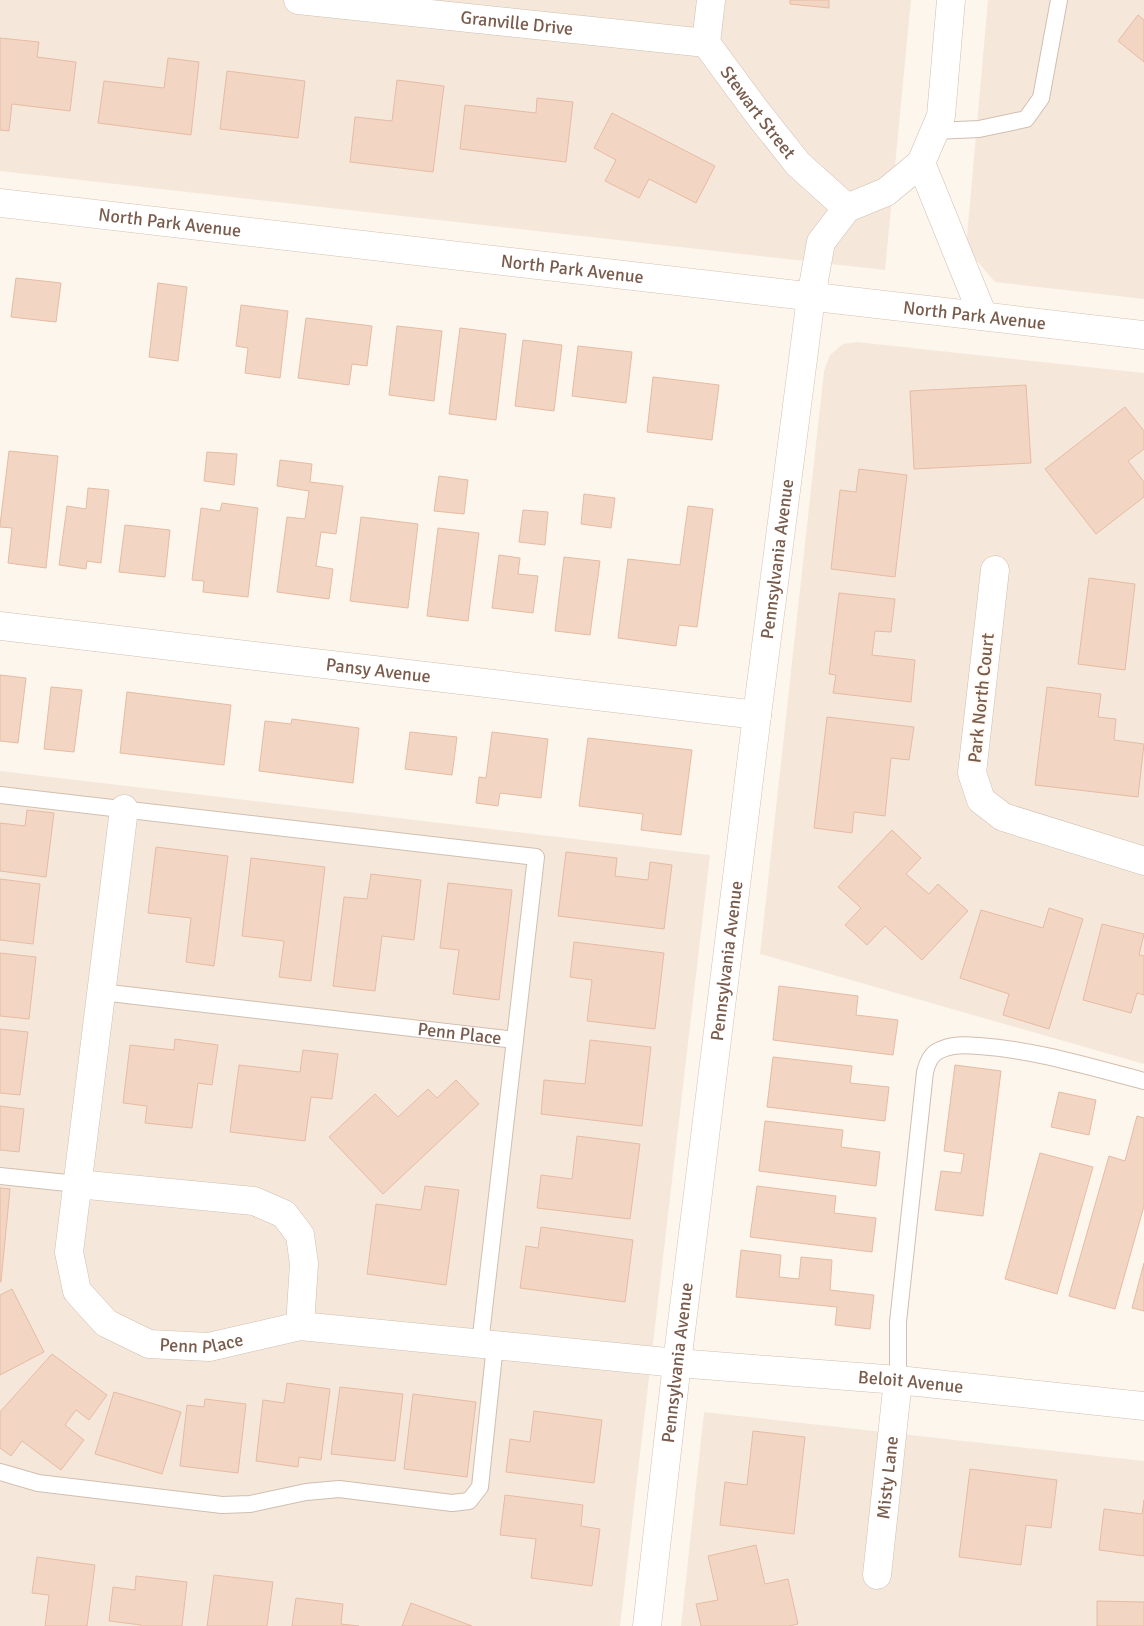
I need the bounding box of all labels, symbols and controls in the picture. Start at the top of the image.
street label: Granville Drive [459,6,574,40]
street label: Stewart Street [716,62,801,163]
street label: North Park Avenue [97,203,242,242]
street label: North Park Avenue [500,250,645,288]
street label: North Park Avenue [902,296,1047,335]
street label: Pennsylvania Avenue [756,478,798,640]
street label: Park North Court [963,632,999,764]
street label: Pansy Avenue [325,653,432,688]
street label: Pennsylvania Avenue [706,879,747,1042]
street label: Penn Place [416,1018,503,1049]
street label: Pennsylvania Avenue [657,1281,698,1444]
street label: Penn Place [159,1328,245,1358]
street label: Beloit Avenue [857,1366,965,1398]
street label: Misty Lane [872,1435,903,1520]

